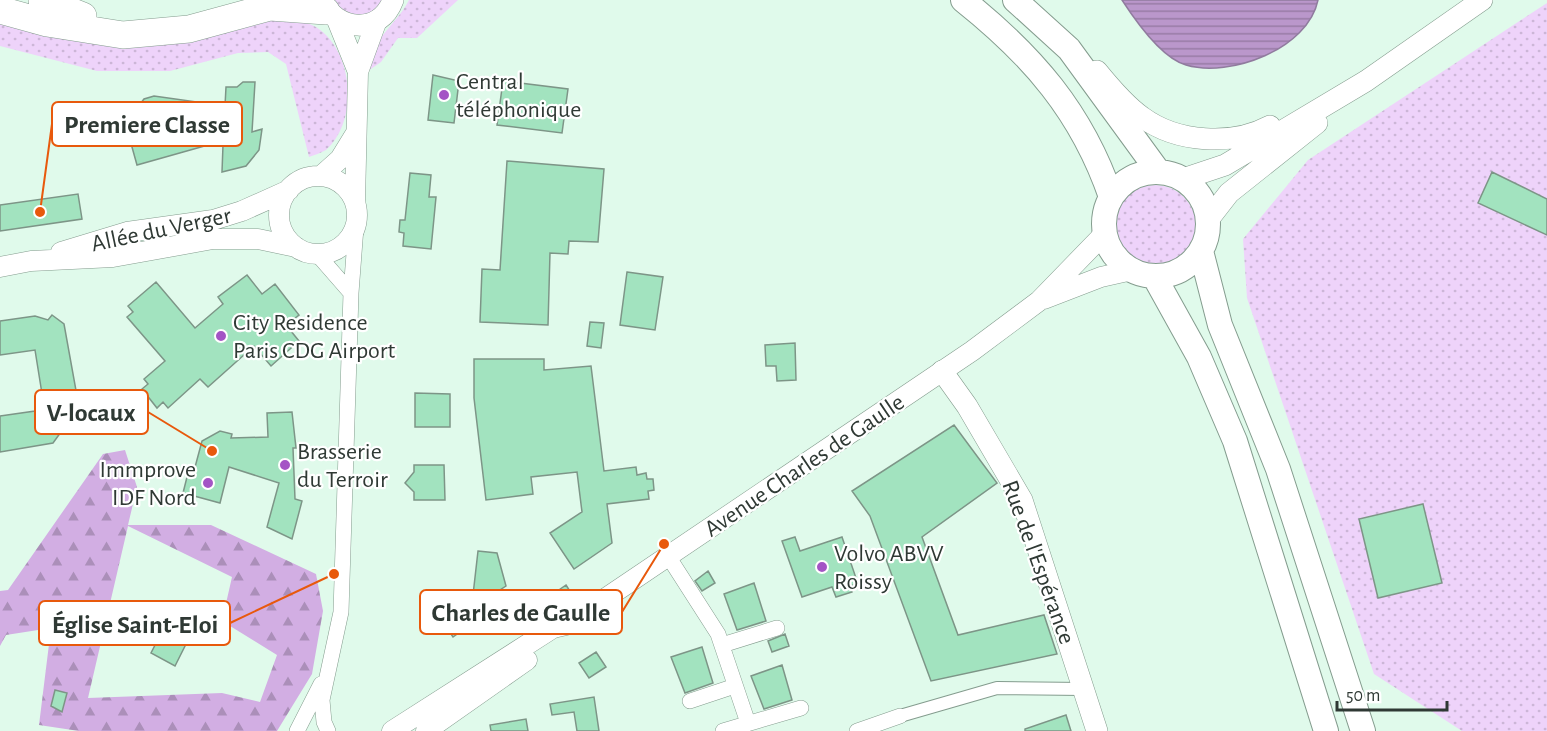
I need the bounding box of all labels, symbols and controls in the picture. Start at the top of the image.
place label: Central téléphonique [456,70,581,122]
marker: Central téléphonique [437,88,451,102]
callout: Premiere Classe [52,102,242,146]
text: Premiere Classe [64,112,230,138]
street label: Allée du Verger [89,203,234,257]
place label: City Residence Paris CDG Airport [233,311,395,363]
marker: City Residence Paris CDG Airport [214,329,228,343]
callout: V-locaux [35,390,148,434]
street label: Avenue Charles de Gaulle [700,390,909,542]
text: V-locaux [47,400,135,426]
place label: Brasserie du Terroir [297,440,388,492]
place label: Immprove IDF Nord [100,458,196,510]
marker: Brasserie du Terroir [278,458,292,472]
marker: Immprove IDF Nord [201,476,215,490]
street label: Rue de l'Espérance [997,477,1079,647]
place label: Volvo ABVV Roissy [834,542,944,594]
marker: Volvo ABVV Roissy [815,560,829,574]
callout: Charles de Gaulle [420,590,622,634]
text: Charles de Gaulle [432,600,610,626]
callout: Église Saint-Eloi [39,601,230,645]
text: Église Saint-Eloi [52,610,218,638]
scale bar [1337,674,1446,712]
text: 50 m [1346,687,1380,705]

